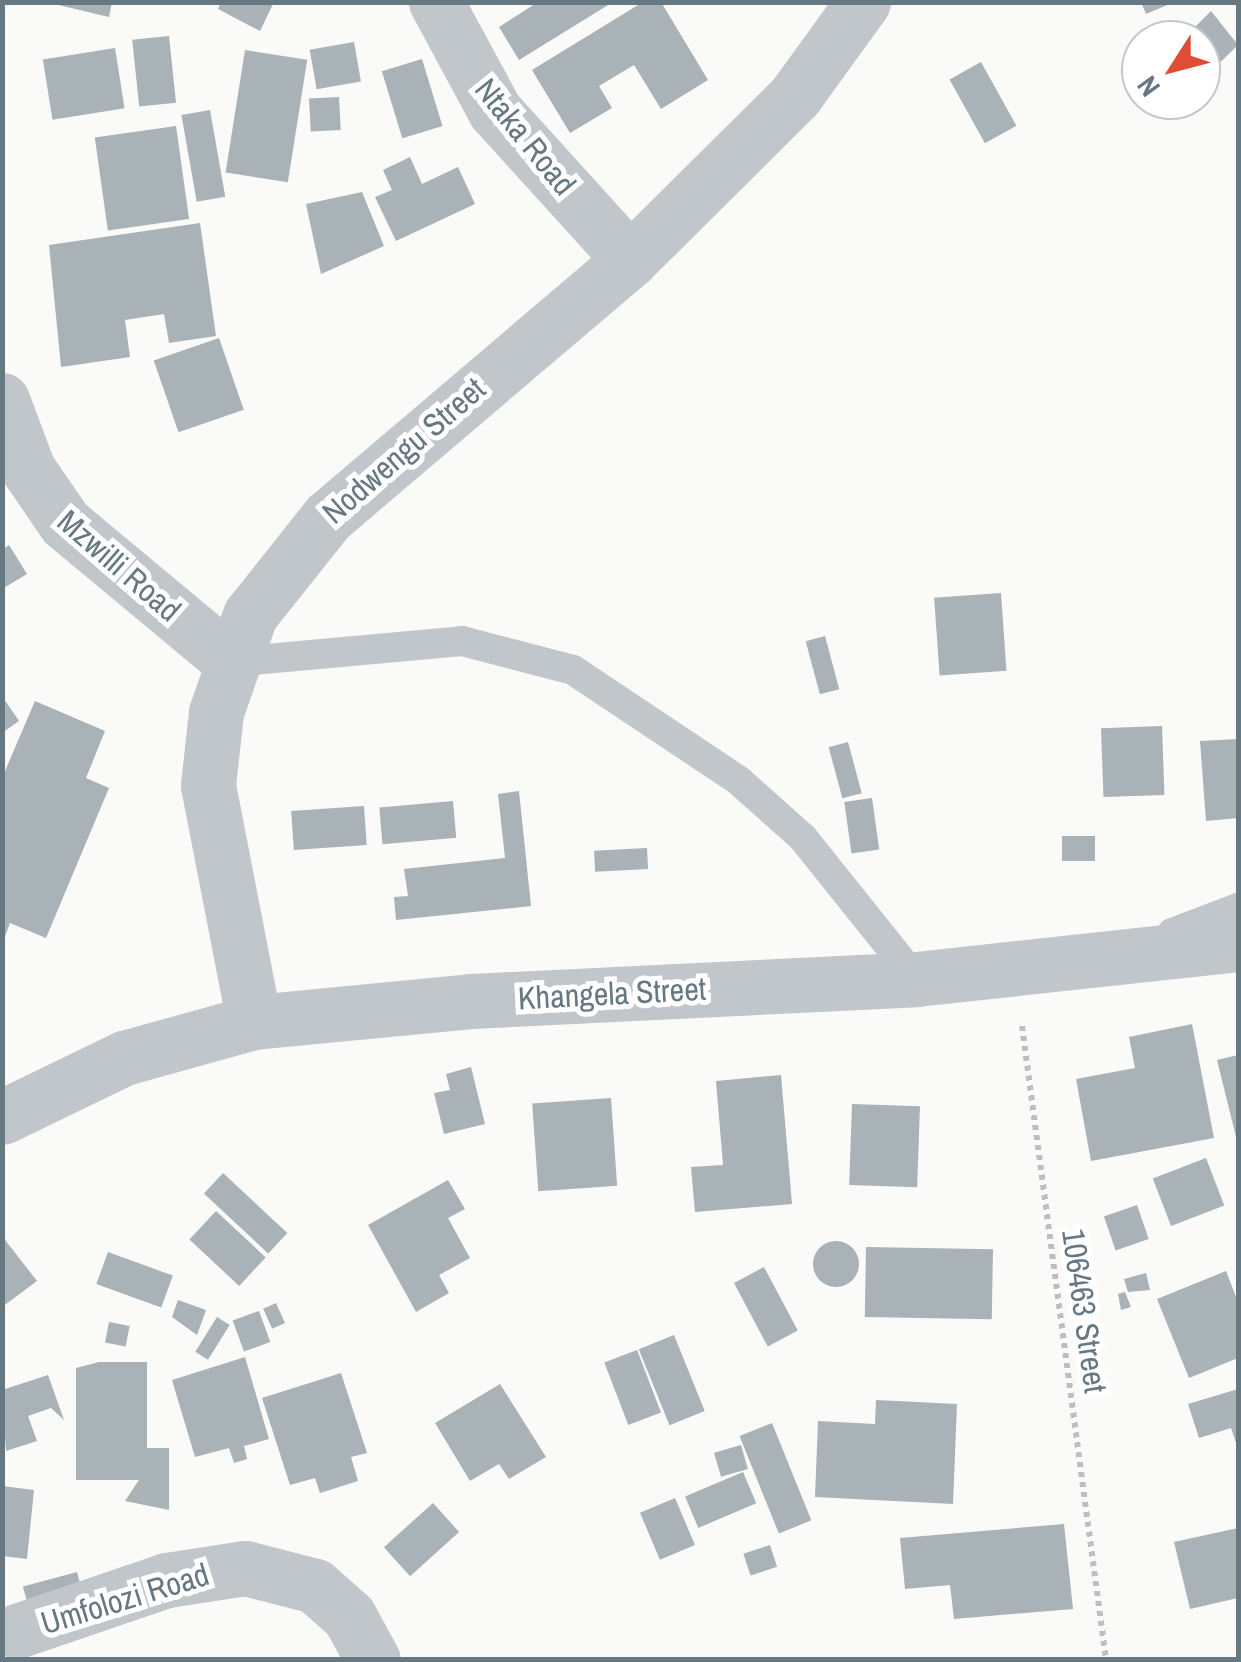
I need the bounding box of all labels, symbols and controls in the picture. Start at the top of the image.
north arrow [1121,20,1221,120]
text: N [1128,69,1169,104]
street label: Ntaka Road [466,71,584,203]
street label: Nodwengu Street [315,370,493,532]
street label: Mzwilli Road [50,502,188,630]
street label: Khangela Street [517,970,707,1018]
street label: 106463 Street [1054,1227,1114,1395]
street label: Umfolozi Road [36,1555,214,1643]

